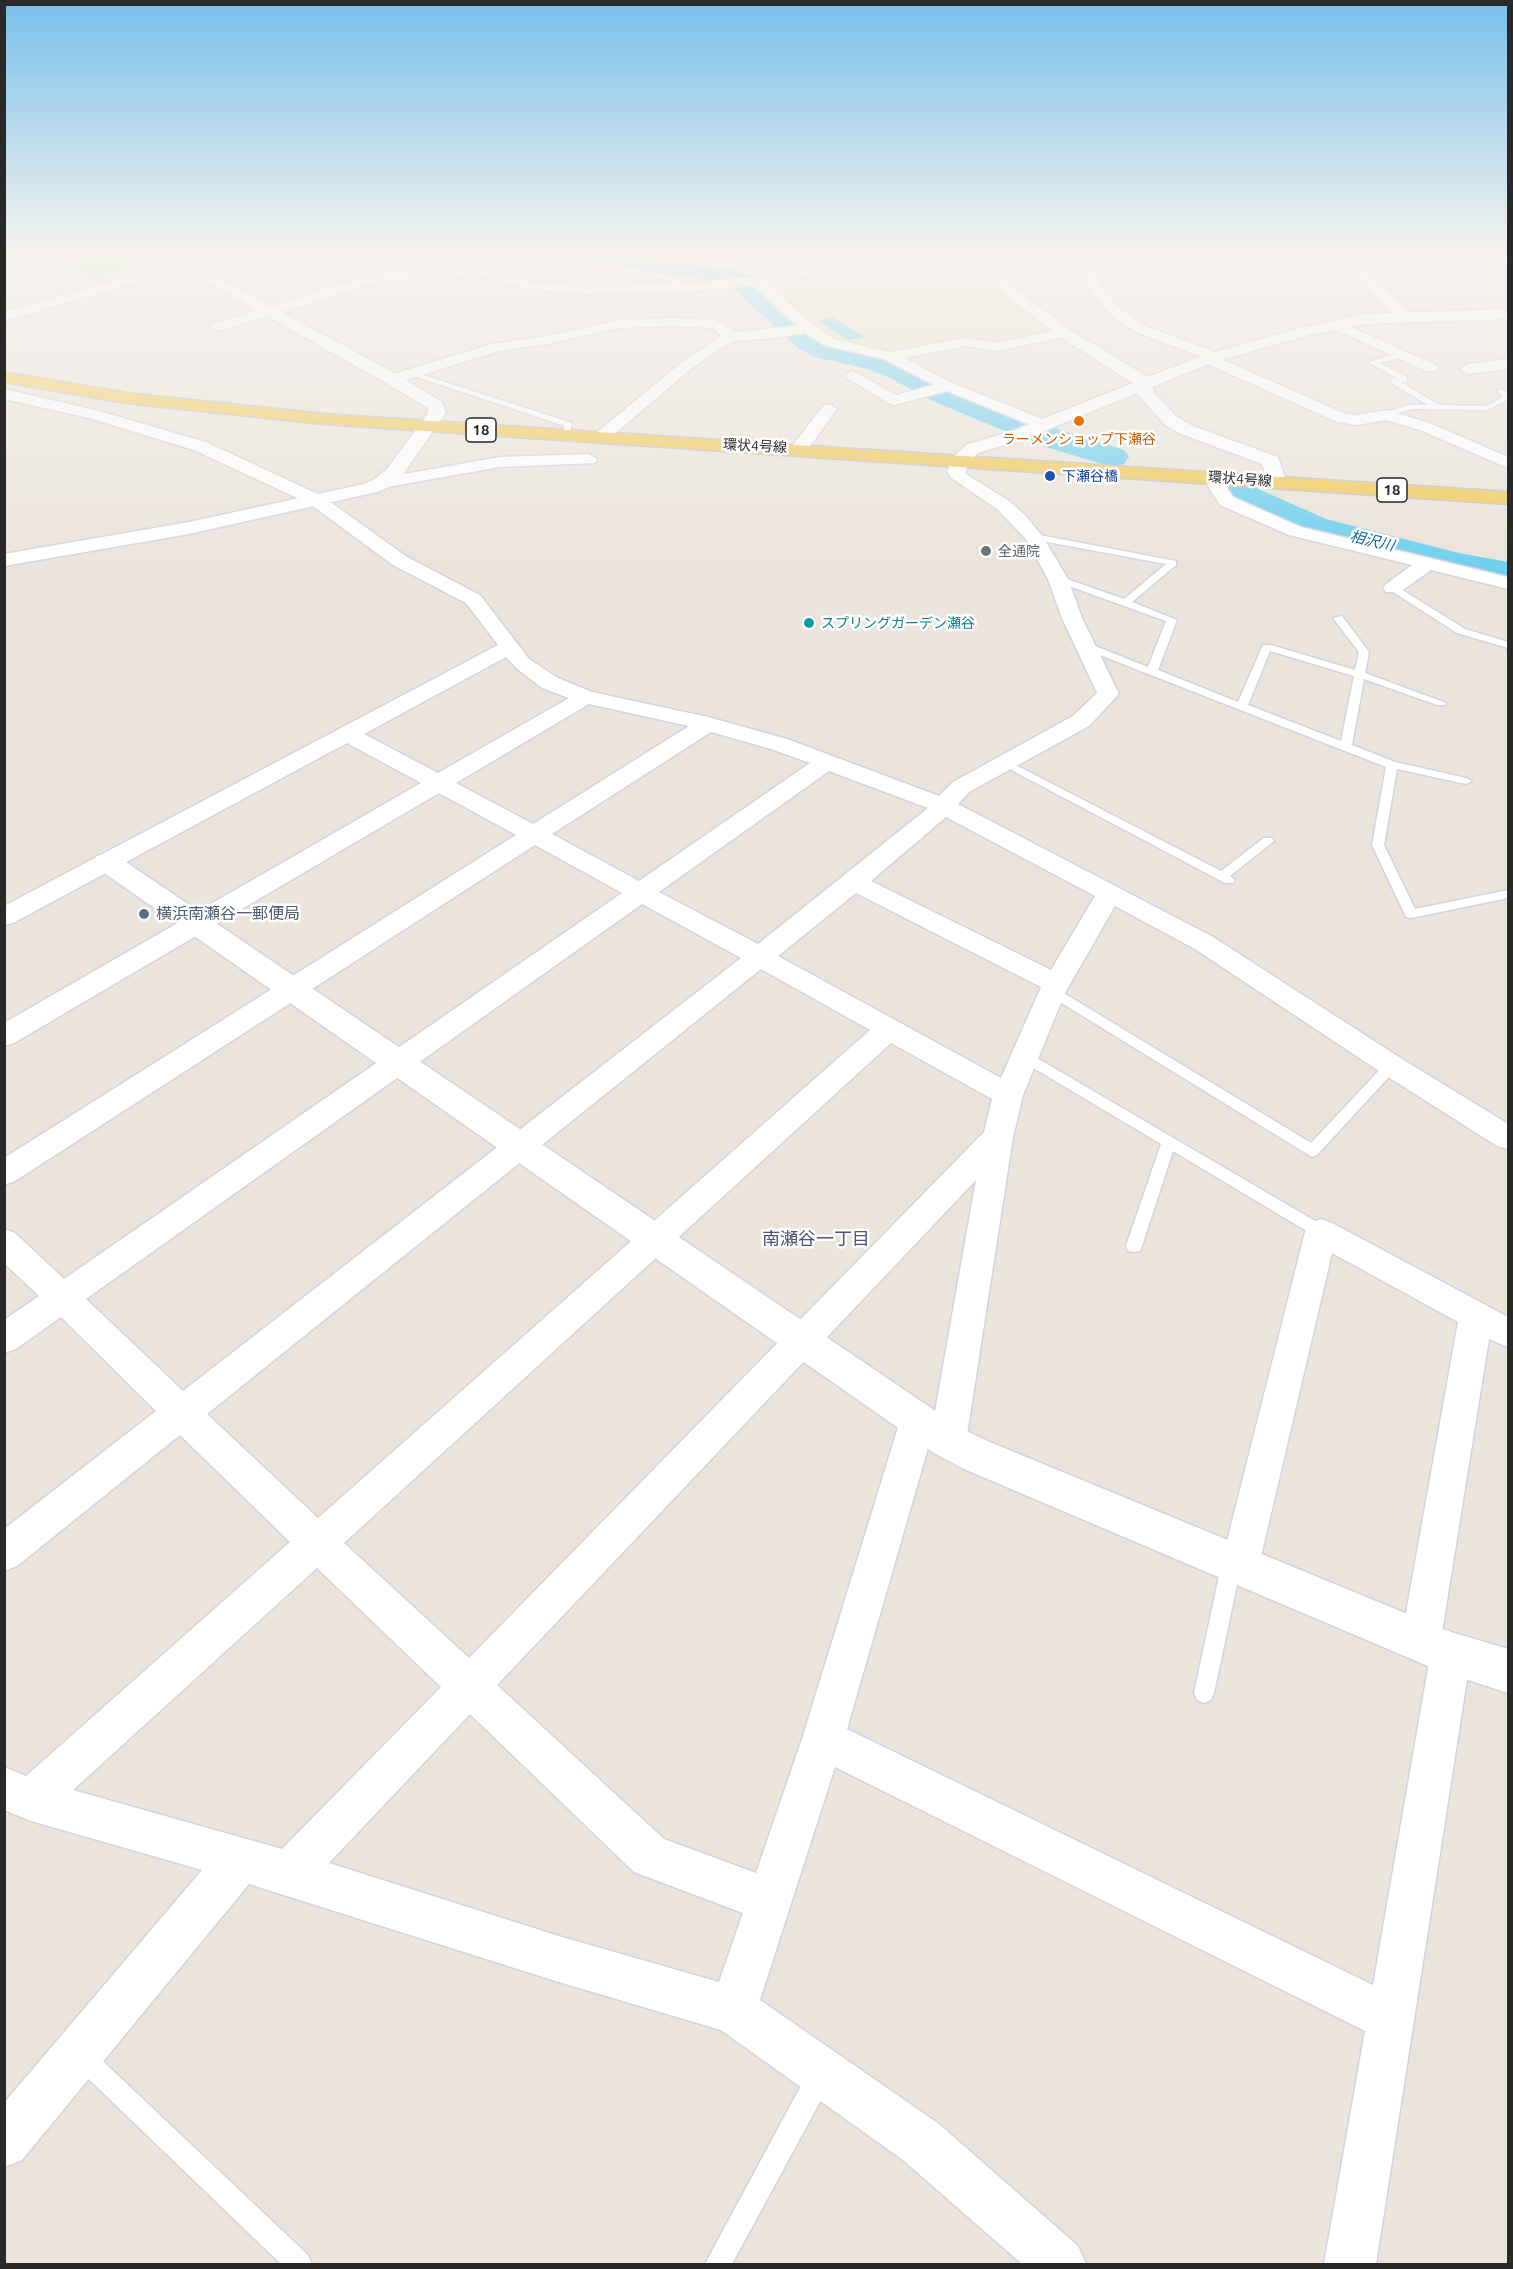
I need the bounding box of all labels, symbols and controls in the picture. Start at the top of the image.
marker: ラーメンショップ下瀬谷 [1072,414,1086,428]
road number: 18 [466,418,496,442]
place label: ラーメンショップ下瀬谷 [1002,431,1156,447]
street label: 環状4号線 [723,436,787,456]
place label: 下瀬谷橋 [1062,468,1118,484]
street label: 環状4号線 [1208,468,1272,490]
marker: 下瀬谷橋 [1043,469,1057,483]
road number: 18 [1377,478,1407,502]
water label: 相沢川 [1348,527,1396,555]
place label: 全通院 [998,543,1040,559]
marker: 全通院 [979,544,993,558]
place label: スプリングガーデン瀬谷 [821,615,975,631]
marker: スプリングガーデン瀬谷 [802,616,816,630]
place label: 横浜南瀬谷一郵便局 [156,904,300,924]
marker: 横浜南瀬谷一郵便局 [137,907,151,921]
district label: 南瀬谷一丁目 [762,1228,870,1250]

